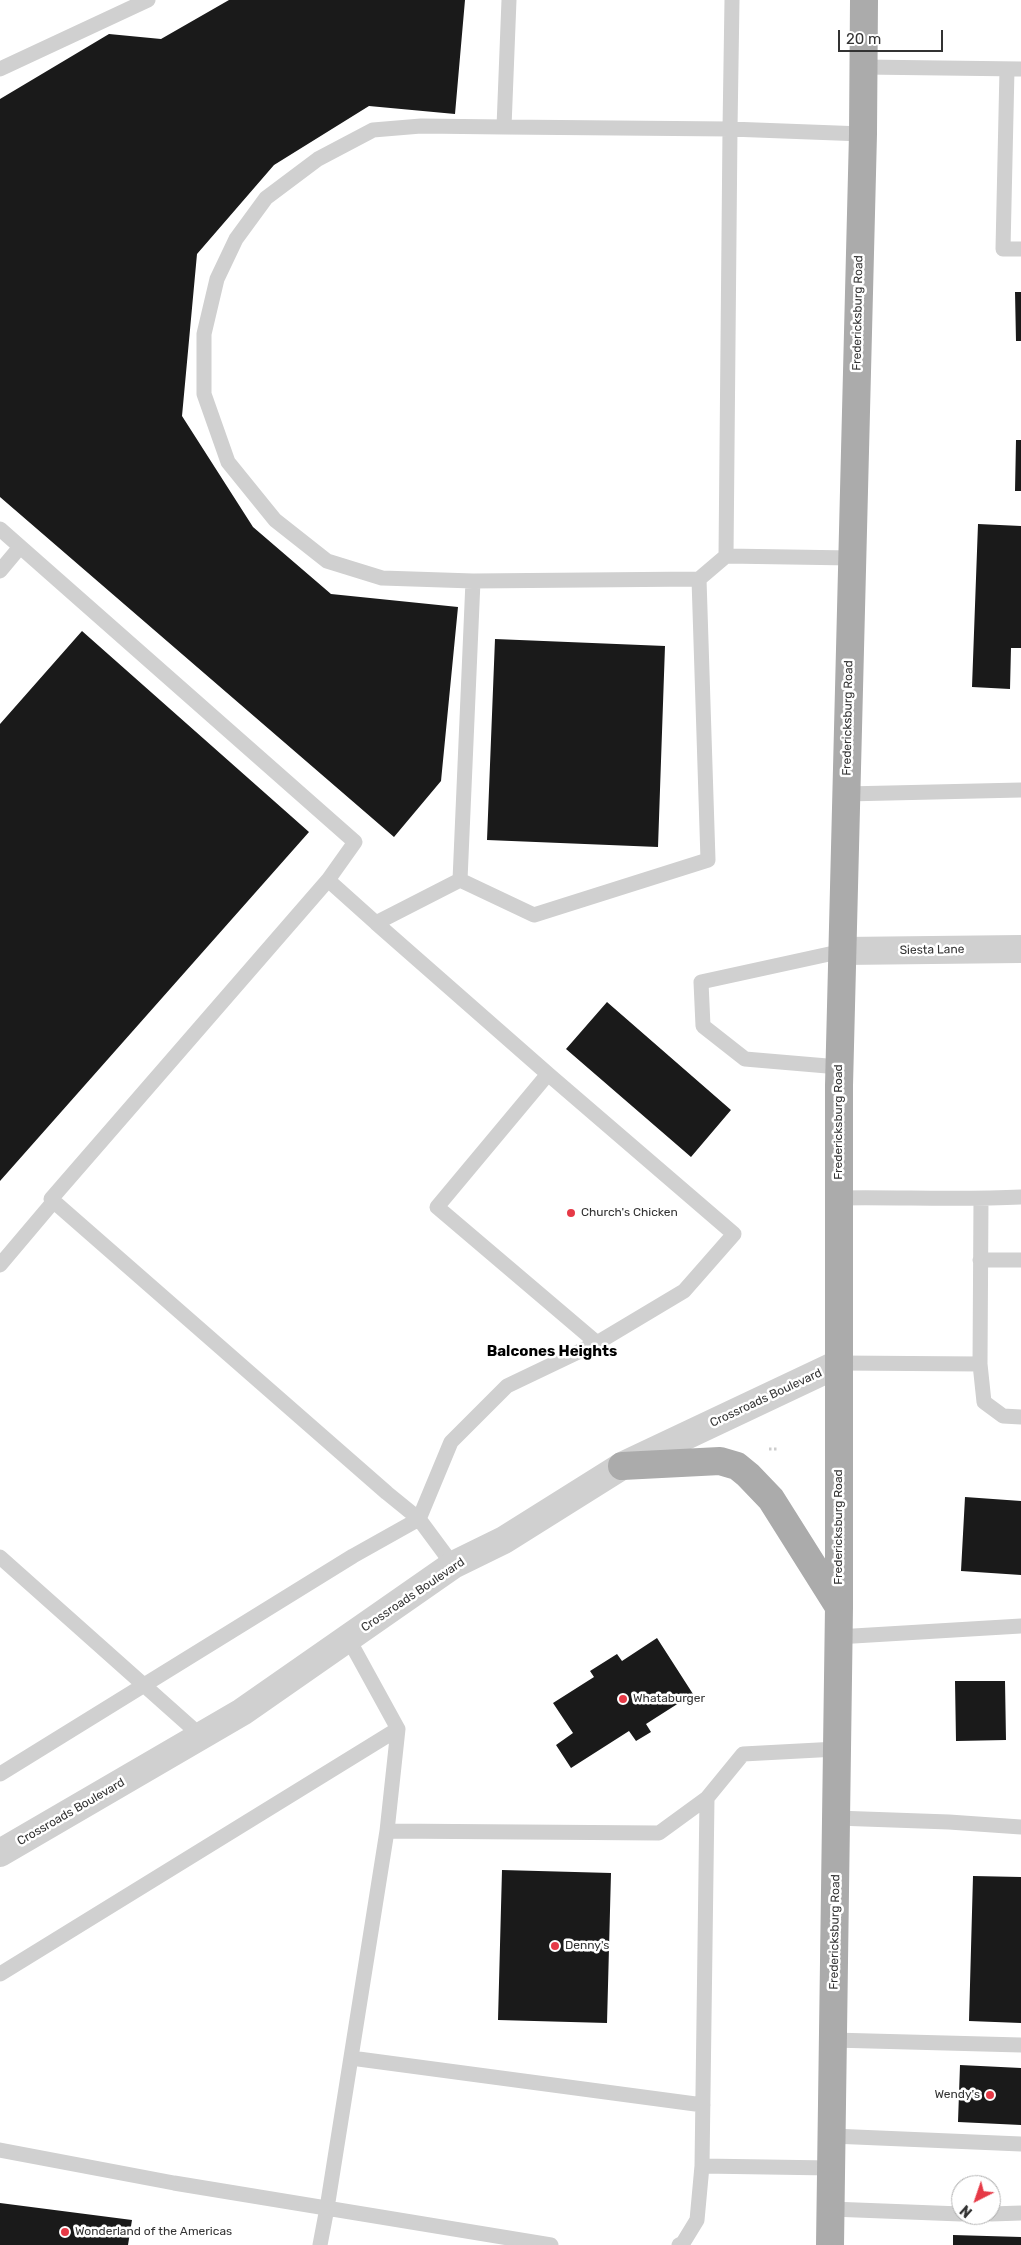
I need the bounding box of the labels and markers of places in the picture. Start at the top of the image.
place label: Church's Chicken [581,1206,678,1220]
marker: Church's Chicken [565,1207,577,1219]
place label: Whataburger [633,1692,705,1706]
marker: Whataburger [617,1693,629,1705]
place label: Denny's [565,1939,609,1953]
marker: Denny's [549,1940,561,1952]
place label: Wendy's [934,2088,980,2102]
marker: Wendy's [984,2089,996,2101]
place label: Wonderland of the Americas [75,2225,232,2239]
marker: Wonderland of the Americas [59,2226,71,2238]

